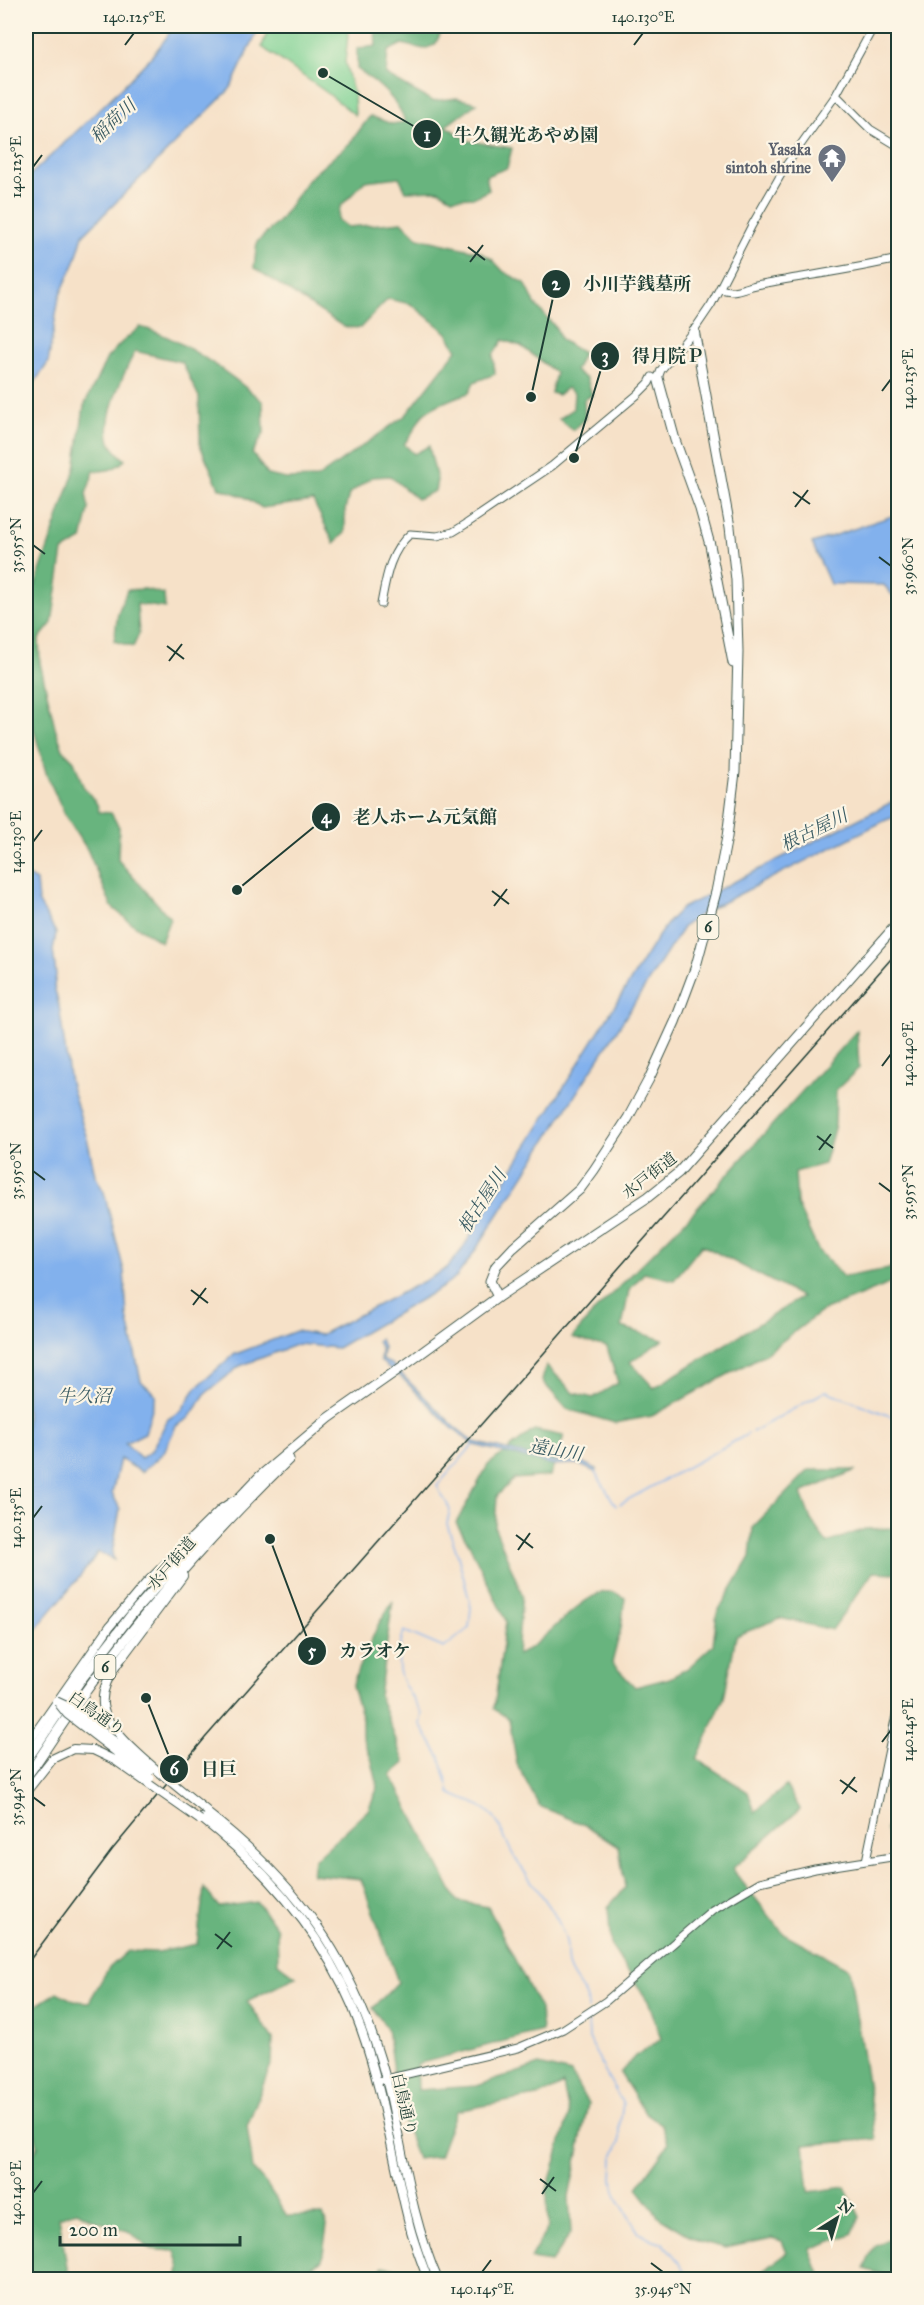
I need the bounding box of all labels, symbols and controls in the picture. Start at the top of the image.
text: 140.125°E [103,8,165,26]
text: 140.130°E [612,8,675,26]
water label: 稲荷川 [86,93,142,147]
callout: 牛久観光あやめ園 [412,116,610,152]
text: 1 [423,124,431,146]
text: 牛久観光あやめ園 [454,124,598,146]
text: 140.125°E [7,136,25,198]
place label: Yasaka sintoh shrine [726,140,812,177]
temple icon: Yasaka sintoh shrine [816,142,848,184]
callout: 小川芋銭墓所 [541,266,703,302]
text: 2 [552,273,562,295]
text: 小川芋銭墓所 [583,273,691,295]
callout: 得月院Ｐ [590,338,716,374]
text: 3 [601,345,609,368]
text: 得月院Ｐ [632,345,704,367]
text: 140.135°E [899,348,917,410]
text: 35.955°N [7,517,25,573]
text: 35.960°N [899,537,917,595]
callout: 老人ホーム元気館 [311,799,509,835]
water label: 根古屋川 [777,803,853,856]
text: 4 [321,806,332,829]
text: 老人ホーム元気館 [353,806,497,828]
text: 140.130°E [7,810,25,873]
road number: 6 [698,915,718,939]
text: 140.140°E [899,1021,917,1087]
text: 35.950°N [7,1142,25,1200]
street label: 水戸街道 [618,1148,680,1203]
water label: 根古屋川 [453,1163,512,1237]
text: 35.955°N [899,1164,917,1220]
water label: 牛久沼 [57,1385,114,1407]
water label: 遠山川 [528,1434,586,1466]
text: 140.135°E [7,1487,25,1549]
street label: 水戸街道 [143,1533,200,1594]
callout: カラオケ [297,1633,423,1669]
text: 5 [308,1640,317,1662]
text: カラオケ [339,1640,411,1662]
road number: 6 [94,1655,116,1679]
street label: 白鳥通り [65,1687,128,1740]
text: 140.145°E [899,1698,917,1762]
callout: 日巨 [159,1751,249,1787]
text: 6 [169,1758,179,1780]
text: 日巨 [201,1758,237,1780]
text: 35.945°N [7,1768,25,1826]
street label: 白鳥通り [388,2071,421,2137]
text: 140.140°E [7,2160,25,2226]
north arrow [807,2188,867,2248]
text: N [835,2195,857,2218]
scale bar [60,2209,240,2247]
text: 200 m [69,2219,118,2241]
text: 140.145°E [450,2280,514,2298]
text: 35.945°N [634,2280,692,2298]

